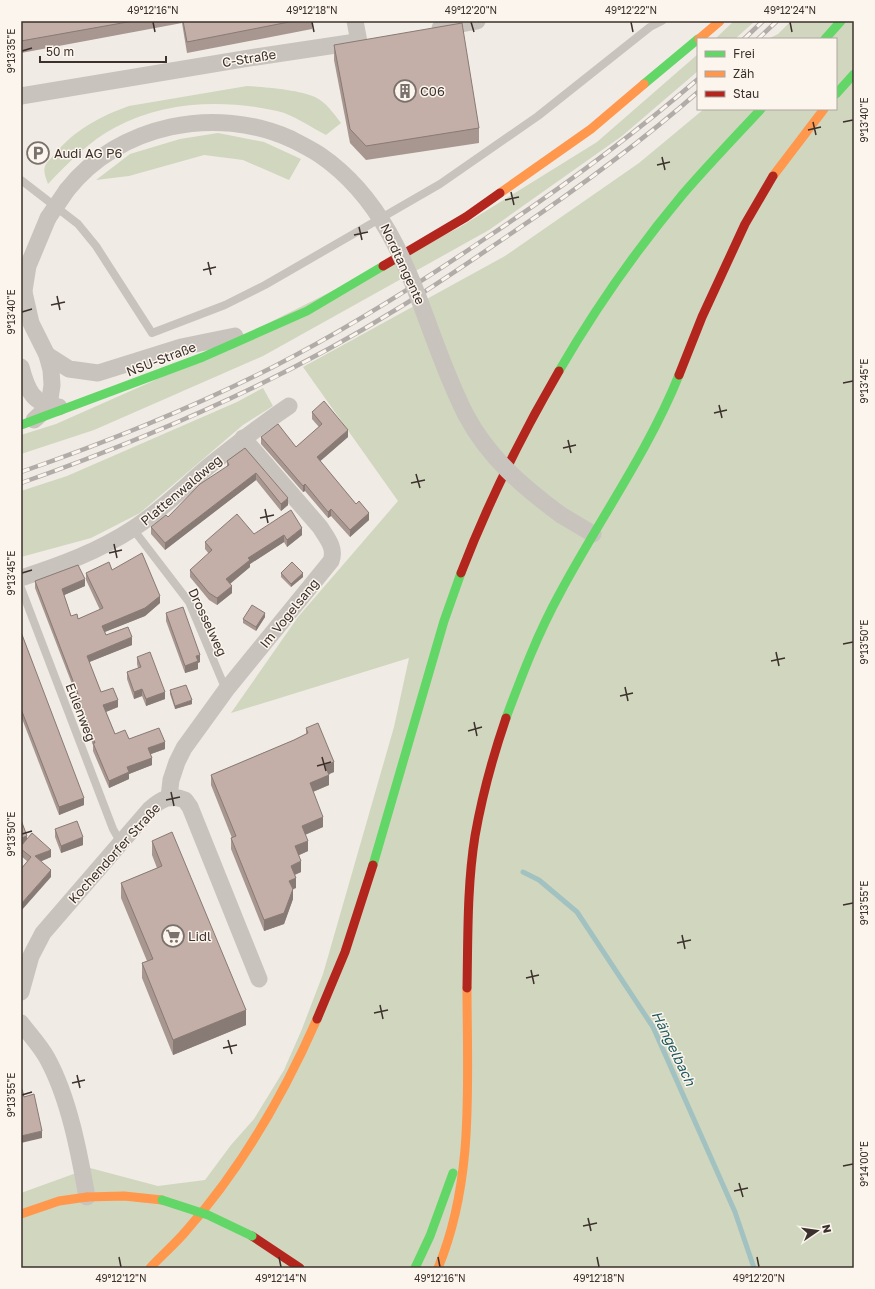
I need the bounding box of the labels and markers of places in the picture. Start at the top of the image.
building icon: C06 [392,78,418,104]
place label: C06 [420,83,445,99]
parking icon: Audi AG P6 [25,140,51,166]
place label: Audi AG P6 [54,145,122,161]
supermarket icon: Lidl [160,923,186,949]
place label: Lidl [188,928,211,944]

